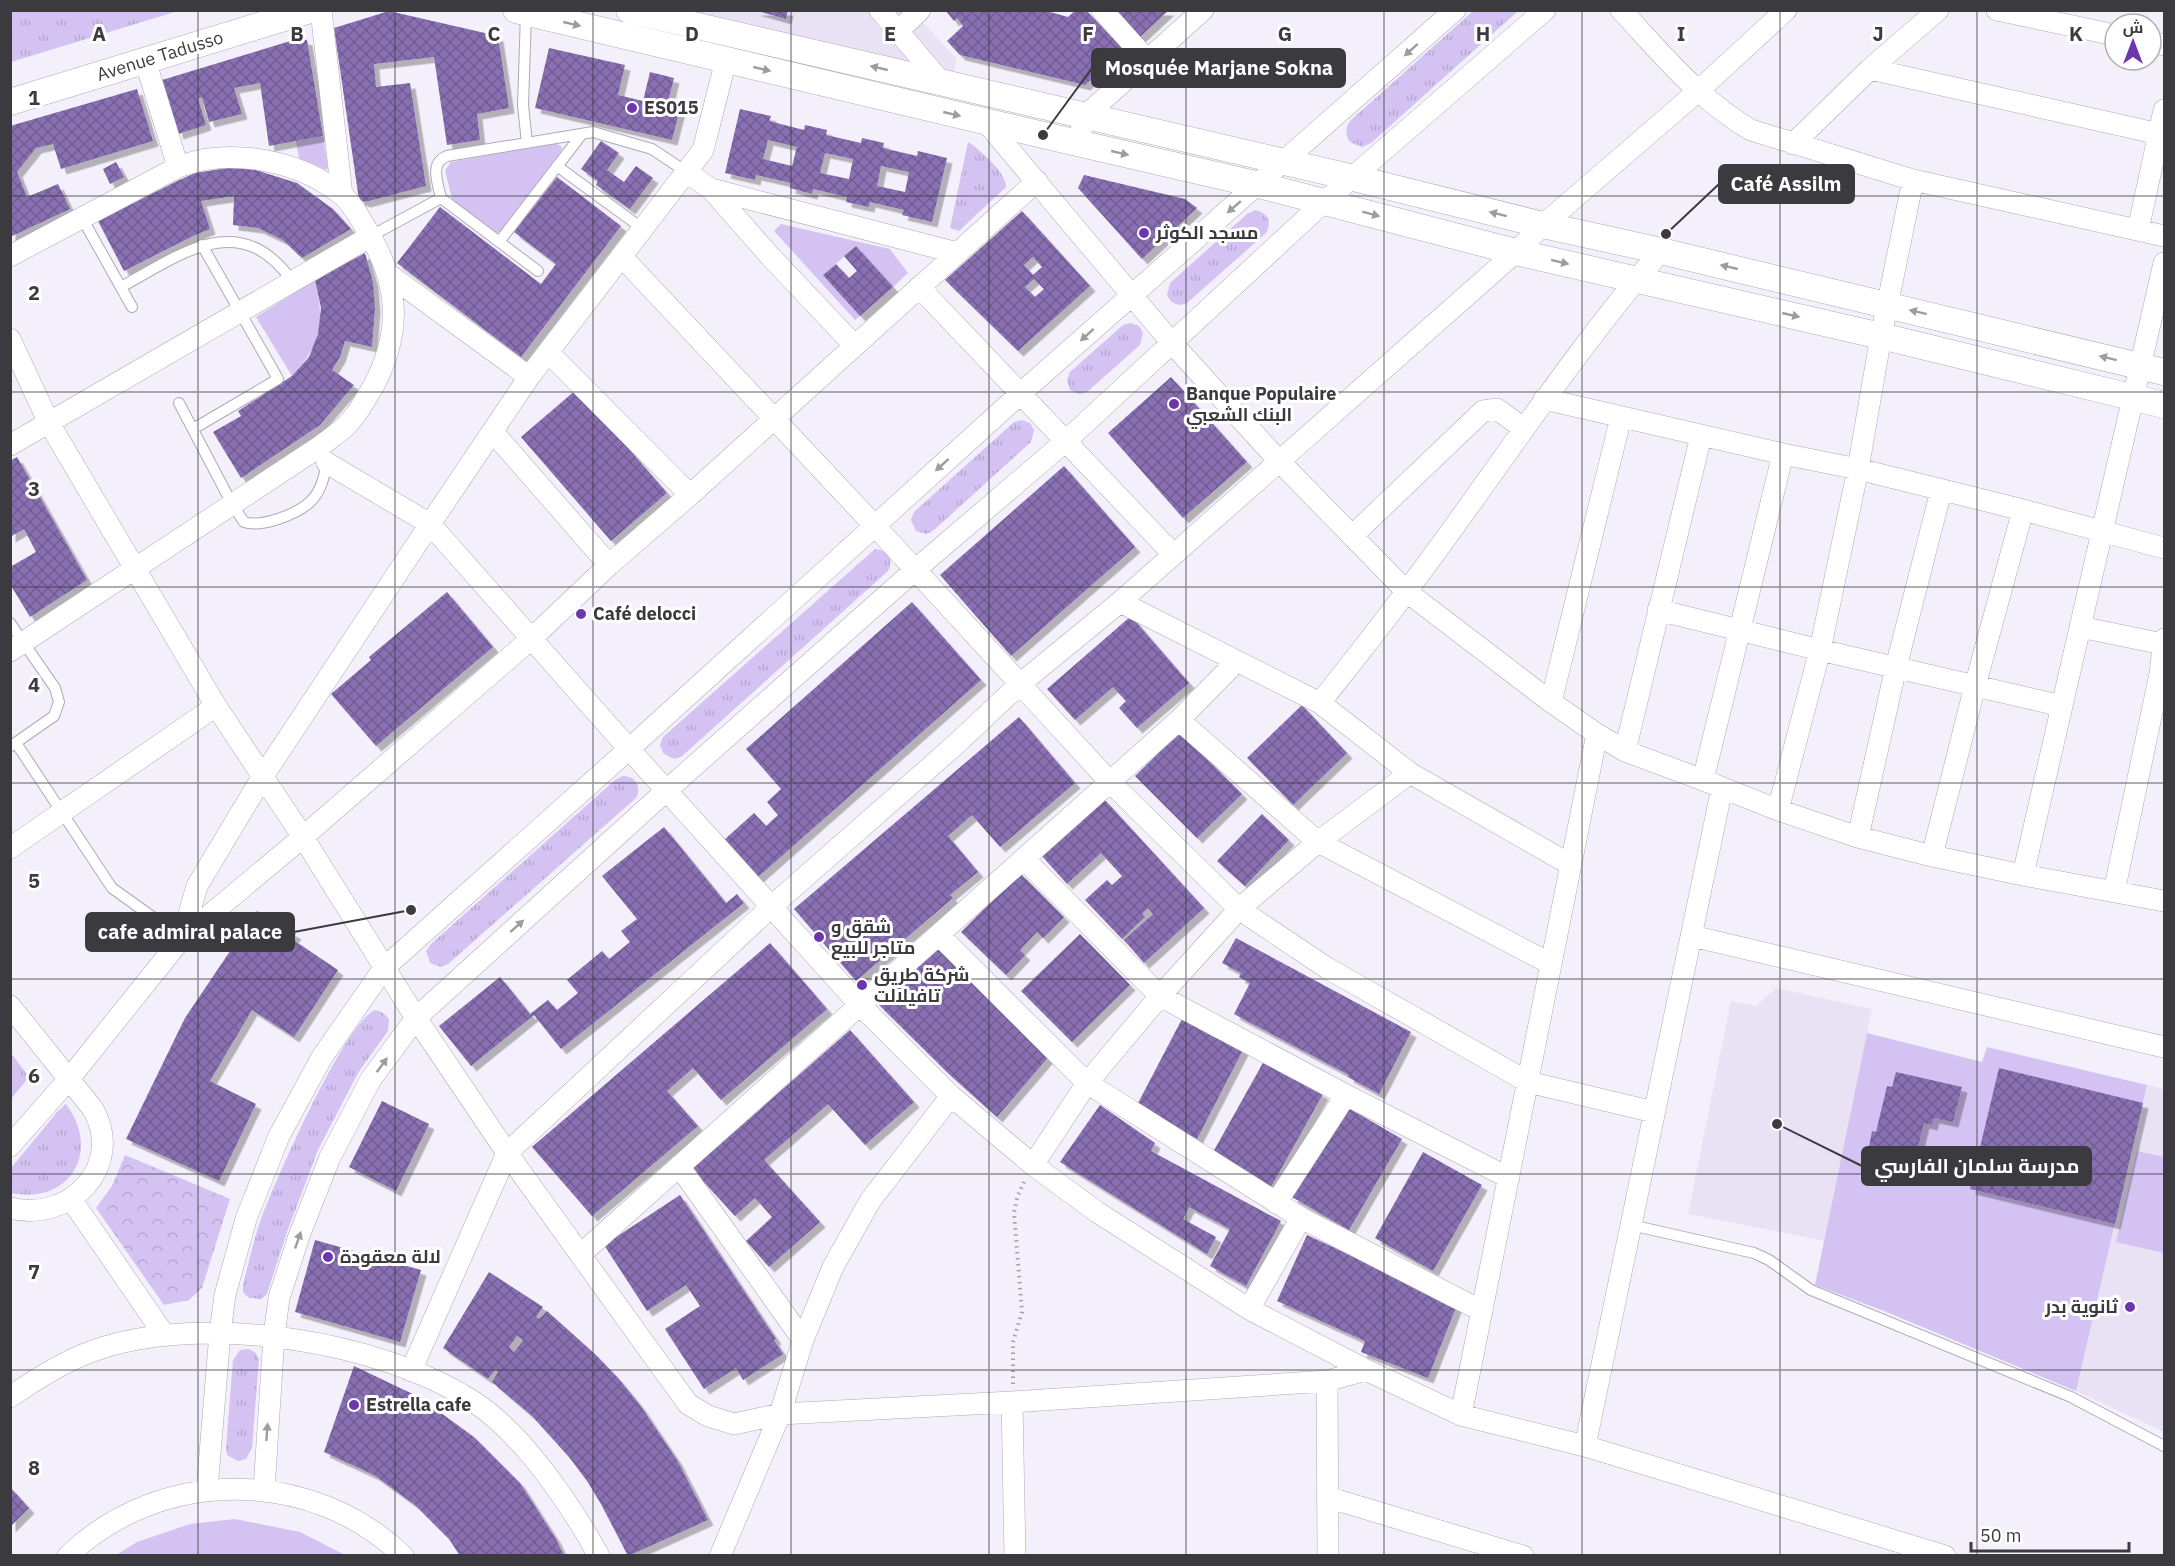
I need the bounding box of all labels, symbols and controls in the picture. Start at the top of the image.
north arrow [2103,12,2163,72]
text: ش [2123,17,2143,37]
text: B [290,20,304,47]
text: C [487,20,501,47]
one-way arrow [563,20,582,30]
text: D [685,20,699,47]
text: E [884,20,896,47]
text: F [1082,20,1094,47]
text: G [1278,20,1292,47]
text: H [1476,20,1490,47]
text: I [1677,20,1685,47]
text: J [1872,20,1884,47]
text: K [2069,20,2083,47]
street label: Avenue Tadusso [94,26,226,86]
one-way arrow [1404,43,1419,57]
callout: Mosquée Marjane Sokna [1092,49,1345,87]
text: Mosquée Marjane Sokna [1105,54,1333,81]
one-way arrow [869,63,888,72]
one-way arrow [753,64,771,74]
text: 1 [28,84,40,111]
place label: ES015 [644,96,699,119]
marker: ES015 [625,101,639,115]
one-way arrow [943,109,961,119]
one-way arrow [1111,148,1130,158]
callout: Café Assilm [1719,165,1854,203]
text: Café Assilm [1731,170,1841,197]
one-way arrow [1226,200,1242,213]
one-way arrow [1488,209,1506,218]
one-way arrow [1362,210,1380,219]
place label: مسجد الكوثر [1155,221,1258,244]
marker: مسجد الكوثر [1137,226,1151,240]
one-way arrow [1551,258,1570,267]
one-way arrow [1719,261,1738,271]
text: 2 [28,279,40,306]
one-way arrow [1909,306,1927,316]
one-way arrow [1782,311,1801,320]
one-way arrow [1080,328,1095,341]
one-way arrow [2098,353,2117,363]
place label: Banque Populaire البنك الشعبي [1186,382,1336,430]
marker: Banque Populaire البنك الشعبي [1167,397,1181,411]
one-way arrow [935,458,950,471]
text: 3 [28,475,40,502]
place label: Café delocci [593,602,696,625]
marker: Café delocci [574,607,588,621]
text: 4 [28,671,40,698]
text: 5 [28,867,40,894]
callout: cafe admiral palace [86,913,294,951]
place label: شقق و متاجر للبيع [831,915,915,960]
text: cafe admiral palace [98,918,282,945]
one-way arrow [510,919,525,933]
marker: شقق و متاجر للبيع [812,930,826,944]
place label: شركة طريق تافيلالت [874,963,969,1007]
marker: شركة طريق تافيلالت [855,978,869,992]
one-way arrow [376,1057,388,1073]
text: 6 [28,1062,40,1089]
callout: مدرسة سلمان الفارسي [1862,1147,2091,1185]
text: مدرسة سلمان الفارسي [1875,1152,2079,1182]
one-way arrow [294,1231,303,1249]
place label: لالة معقودة [340,1245,441,1268]
marker: لالة معقودة [321,1250,335,1264]
text: 7 [28,1258,40,1285]
place label: ثانوية بدر [2044,1295,2118,1318]
marker: ثانوية بدر [2123,1300,2137,1314]
place label: Estrella cafe [366,1393,471,1416]
marker: Estrella cafe [347,1398,361,1412]
one-way arrow [263,1422,272,1441]
text: 8 [28,1454,40,1481]
scale bar [1971,1515,2128,1553]
text: 50 m [1980,1524,2022,1547]

